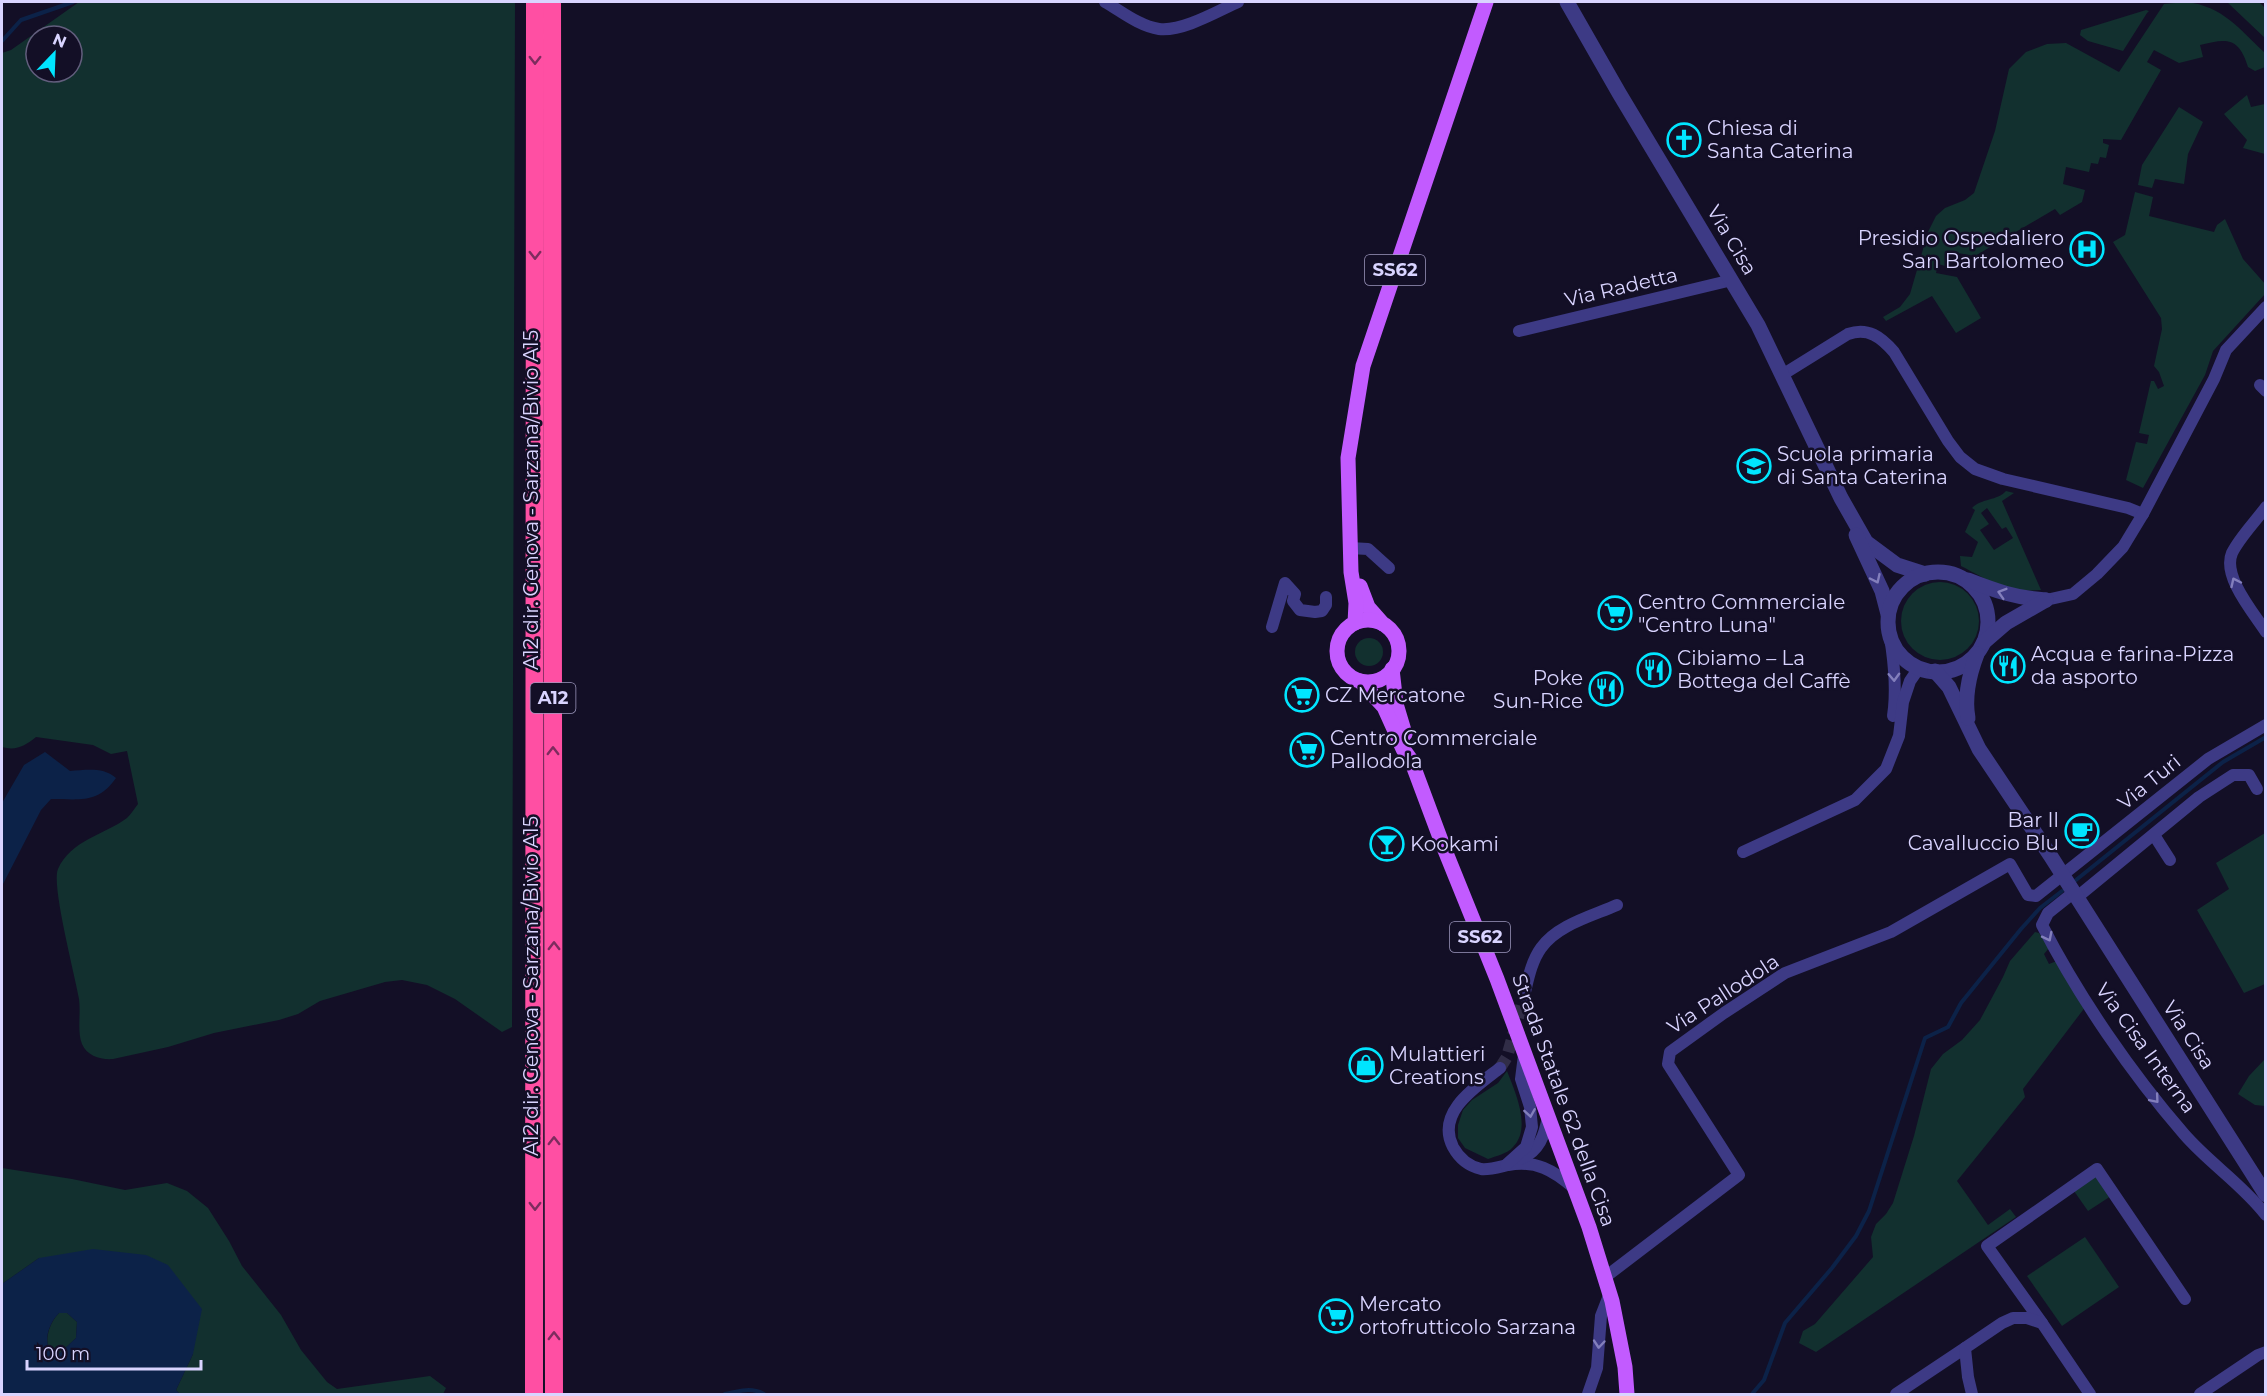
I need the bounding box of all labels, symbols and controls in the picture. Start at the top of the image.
north arrow [24,24,84,84]
text: N [50,29,69,52]
one-way arrow [529,55,541,64]
place label: Chiesa di Santa Caterina [1707,116,1854,163]
church icon: Chiesa di Santa Caterina [1666,122,1702,158]
street label: Via Cisa [1702,201,1762,279]
place label: Presidio Ospedaliero San Bartolomeo [1858,226,2064,273]
hospital icon: Presidio Ospedaliero San Bartolomeo [2069,231,2105,267]
one-way arrow [529,250,541,259]
road number: SS62 [1365,255,1425,285]
street label: Via Radetta [1562,262,1680,312]
street label: A12 dir. Genova - Sarzana/Bivio A15 [519,330,543,670]
place label: Scuola primaria di Santa Caterina [1777,442,1948,489]
school or university icon: Scuola primaria di Santa Caterina [1736,448,1772,484]
one-way arrow [1869,573,1881,584]
one-way arrow [2231,577,2243,588]
one-way arrow [1997,588,2008,600]
place label: Centro Commerciale "Centro Luna" [1638,590,1845,637]
supermarket icon: Centro Commerciale "Centro Luna" [1597,595,1633,631]
place label: Acqua e farina-Pizza da asporto [2031,642,2234,689]
place label: Cibiamo – La Bottega del Caffè [1677,646,1851,693]
restaurant icon: Acqua e farina-Pizza da asporto [1990,648,2026,684]
restaurant icon: Cibiamo – La Bottega del Caffè [1636,652,1672,688]
place label: Poke Sun-Rice [1493,666,1583,713]
restaurant icon: Poke Sun-Rice [1588,671,1624,707]
one-way arrow [1888,673,1901,682]
supermarket icon: CZ Mercatone [1284,677,1320,713]
road number: A12 [530,683,576,713]
place label: CZ Mercatone [1325,683,1465,707]
place label: Centro Commerciale Pallodola [1330,726,1537,773]
supermarket icon: Centro Commerciale Pallodola [1289,732,1325,768]
one-way arrow [547,747,559,756]
street label: Via Turi [2113,749,2185,815]
place label: Bar Il Cavalluccio Blu [1908,808,2059,855]
cafe icon: Bar Il Cavalluccio Blu [2064,813,2100,849]
street label: A12 dir. Genova - Sarzana/Bivio A15 [519,816,543,1156]
bar icon: Kookami [1369,826,1405,862]
place label: Kookami [1410,832,1499,856]
road number: SS62 [1450,922,1510,952]
one-way arrow [2041,930,2052,941]
one-way arrow [548,942,560,951]
street label: Via Pallodola [1663,949,1783,1039]
street label: Strada Statale 62 della Cisa [1507,970,1621,1230]
street label: Via Cisa Interna [2091,978,2201,1118]
street label: Via Cisa [2158,996,2220,1074]
place label: Mulattieri Creations [1389,1042,1485,1089]
shop icon: Mulattieri Creations [1348,1047,1384,1083]
one-way arrow [2148,1092,2159,1103]
one-way arrow [1523,1108,1535,1117]
one-way arrow [548,1137,560,1146]
one-way arrow [528,1201,541,1210]
place label: Mercato ortofrutticolo Sarzana [1359,1292,1576,1339]
supermarket icon: Mercato ortofrutticolo Sarzana [1318,1298,1354,1334]
one-way arrow [548,1332,560,1341]
scale bar [27,1333,201,1371]
one-way arrow [1593,1339,1606,1348]
text: 100 m [36,1343,90,1365]

